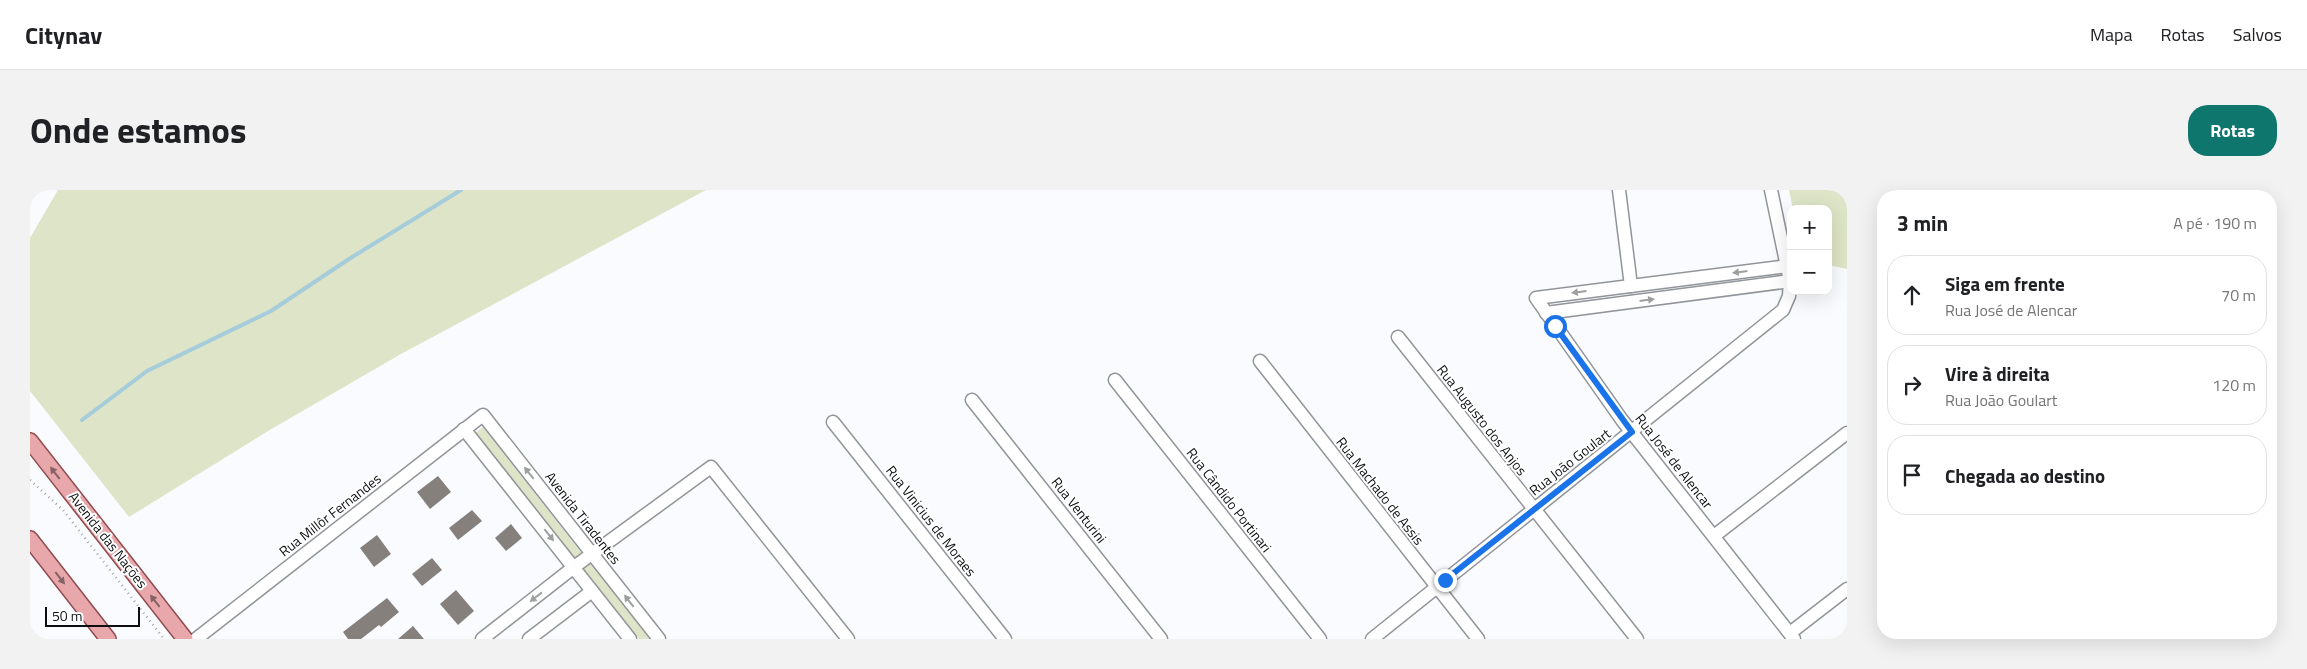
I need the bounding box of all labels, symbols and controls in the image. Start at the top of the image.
text: Citynav [25,17,102,53]
text: Mapa [2090,21,2133,48]
text: Rotas [2161,21,2205,48]
text: Salvos [2233,21,2282,48]
text: Onde estamos [30,103,246,157]
button: Rotas [2188,105,2277,156]
map controls [1787,205,1832,295]
button: + [1787,205,1832,250]
text: 3 min [1897,207,1948,239]
text: A pé · 190 m [2173,211,2257,235]
button: − [1787,250,1832,295]
one-way arrow [1731,268,1747,276]
text: Siga em frente [1945,269,2065,298]
icon: ahead [1898,281,1926,309]
text: 70 m [2221,283,2256,307]
one-way arrow [1570,288,1586,296]
one-way arrow [1639,296,1655,304]
text: Rua José de Alencar [1945,298,2077,322]
route start [1544,315,1567,338]
text: Vire à direita [1945,359,2050,388]
street label: Rua Augusto dos Anjos [1432,360,1532,480]
icon: right [1898,371,1926,399]
text: 120 m [2212,373,2256,397]
text: Rua João Goulart [1945,388,2057,412]
street label: Rua José de Alencar [1630,409,1718,513]
street label: Rua João Goulart [1524,423,1615,500]
street label: Rua Machado de Assis [1332,432,1429,549]
street label: Rua Cândido Portinari [1182,443,1277,556]
street label: Rua Vinicius de Moraes [881,461,982,581]
icon: arrive [1898,461,1926,489]
text: Chegada ao destino [1945,461,2105,490]
one-way arrow [49,467,60,480]
one-way arrow [523,467,534,480]
street label: Avenida Tiradentes [540,467,626,569]
street label: Rua Millôr Fernandes [274,468,385,561]
street label: Rua Venturini [1047,472,1112,547]
street label: Avenida das Nações [64,487,153,592]
one-way arrow [544,529,554,542]
route end [1434,569,1457,592]
one-way arrow [55,571,66,584]
one-way arrow [529,592,543,602]
one-way arrow [624,594,634,608]
one-way arrow [150,595,161,608]
scale bar [45,604,140,627]
text: 50 m [52,605,82,626]

